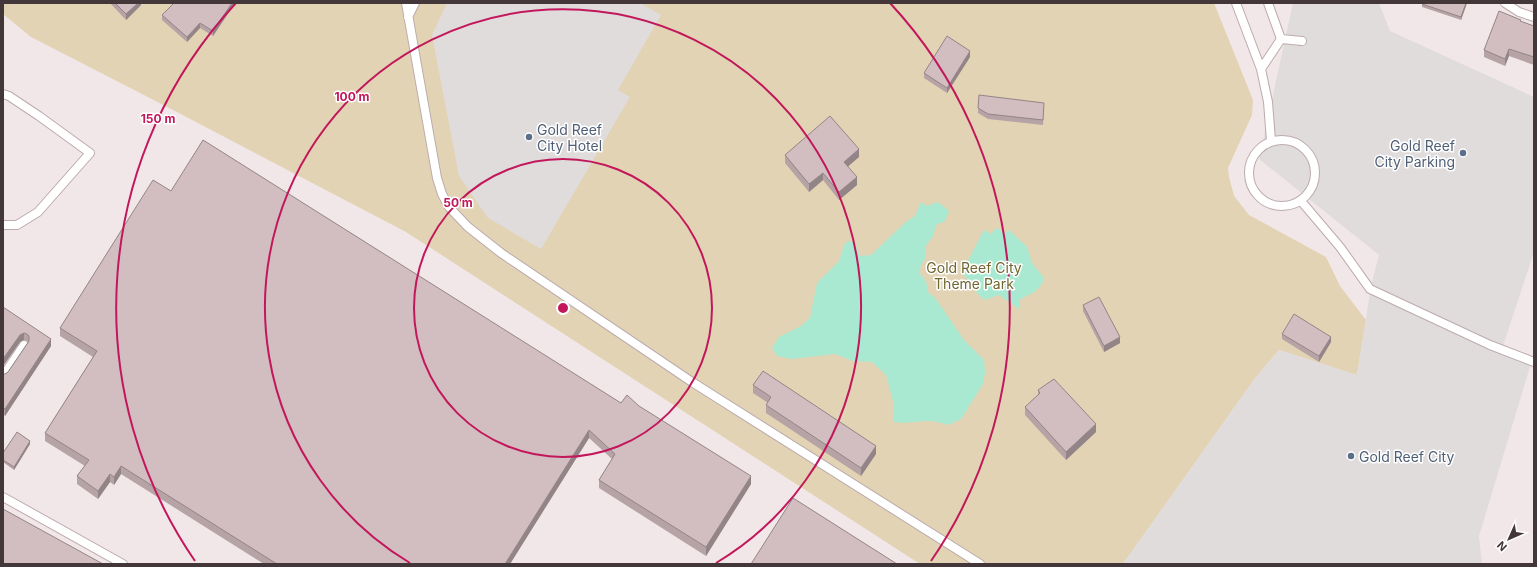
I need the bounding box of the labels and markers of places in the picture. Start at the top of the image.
place label: Gold Reef City Hotel [537,121,602,154]
marker: Gold Reef City Hotel [524,132,534,142]
place label: Gold Reef City Parking [1375,137,1455,170]
marker: Gold Reef City Parking [1458,148,1468,158]
centre of rings [556,301,570,315]
place label: Gold Reef City [1359,448,1454,465]
marker: Gold Reef City [1346,451,1356,461]

